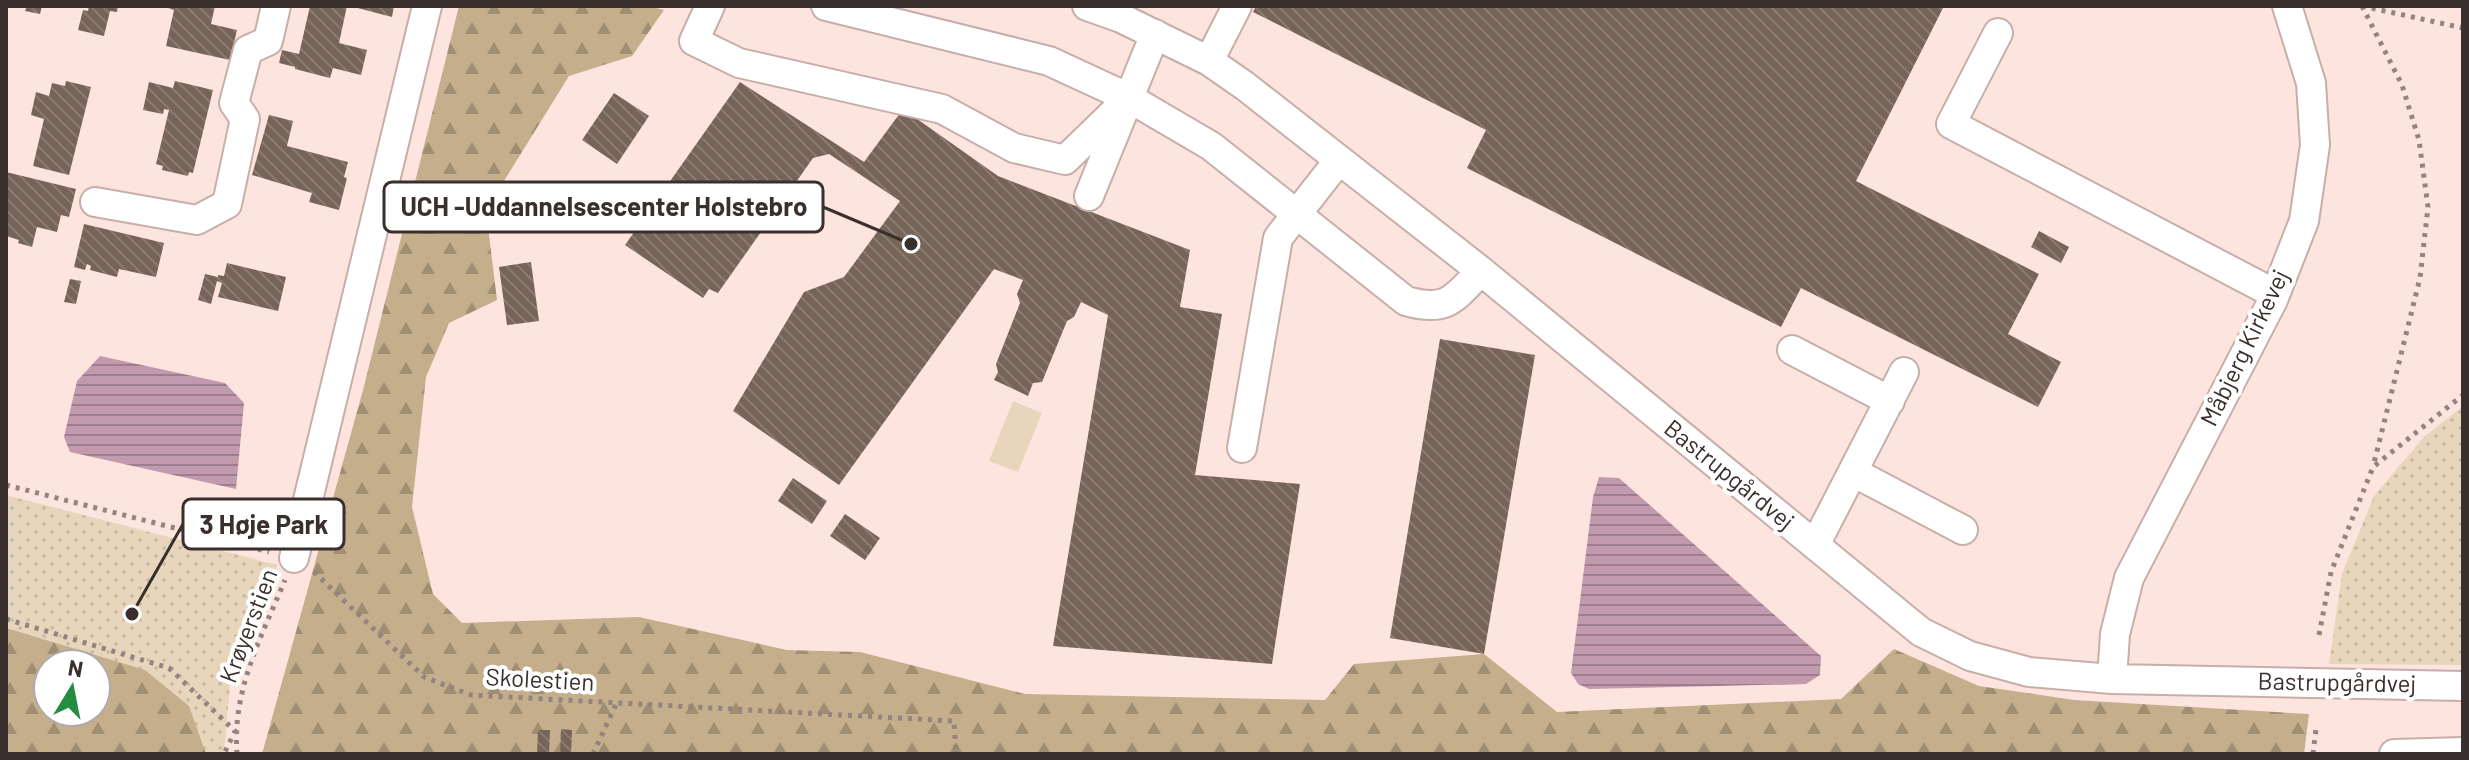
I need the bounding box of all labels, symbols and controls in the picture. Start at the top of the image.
callout: UCH -Uddannelsescenter Holstebro [384,182,823,232]
text: UCH -Uddannelsescenter Holstebro [401,190,807,221]
street label: Måbjerg Kirkevej [2193,264,2294,430]
street label: Bastrupgårdvej [1659,413,1801,535]
callout: 3 Høje Park [183,499,344,549]
text: 3 Høje Park [200,508,329,539]
street label: Krøyerstien [213,564,283,687]
north arrow [32,648,112,728]
text: N [66,653,85,681]
street label: Skolestien [485,661,595,696]
street label: Bastrupgårdvej [2257,666,2417,697]

